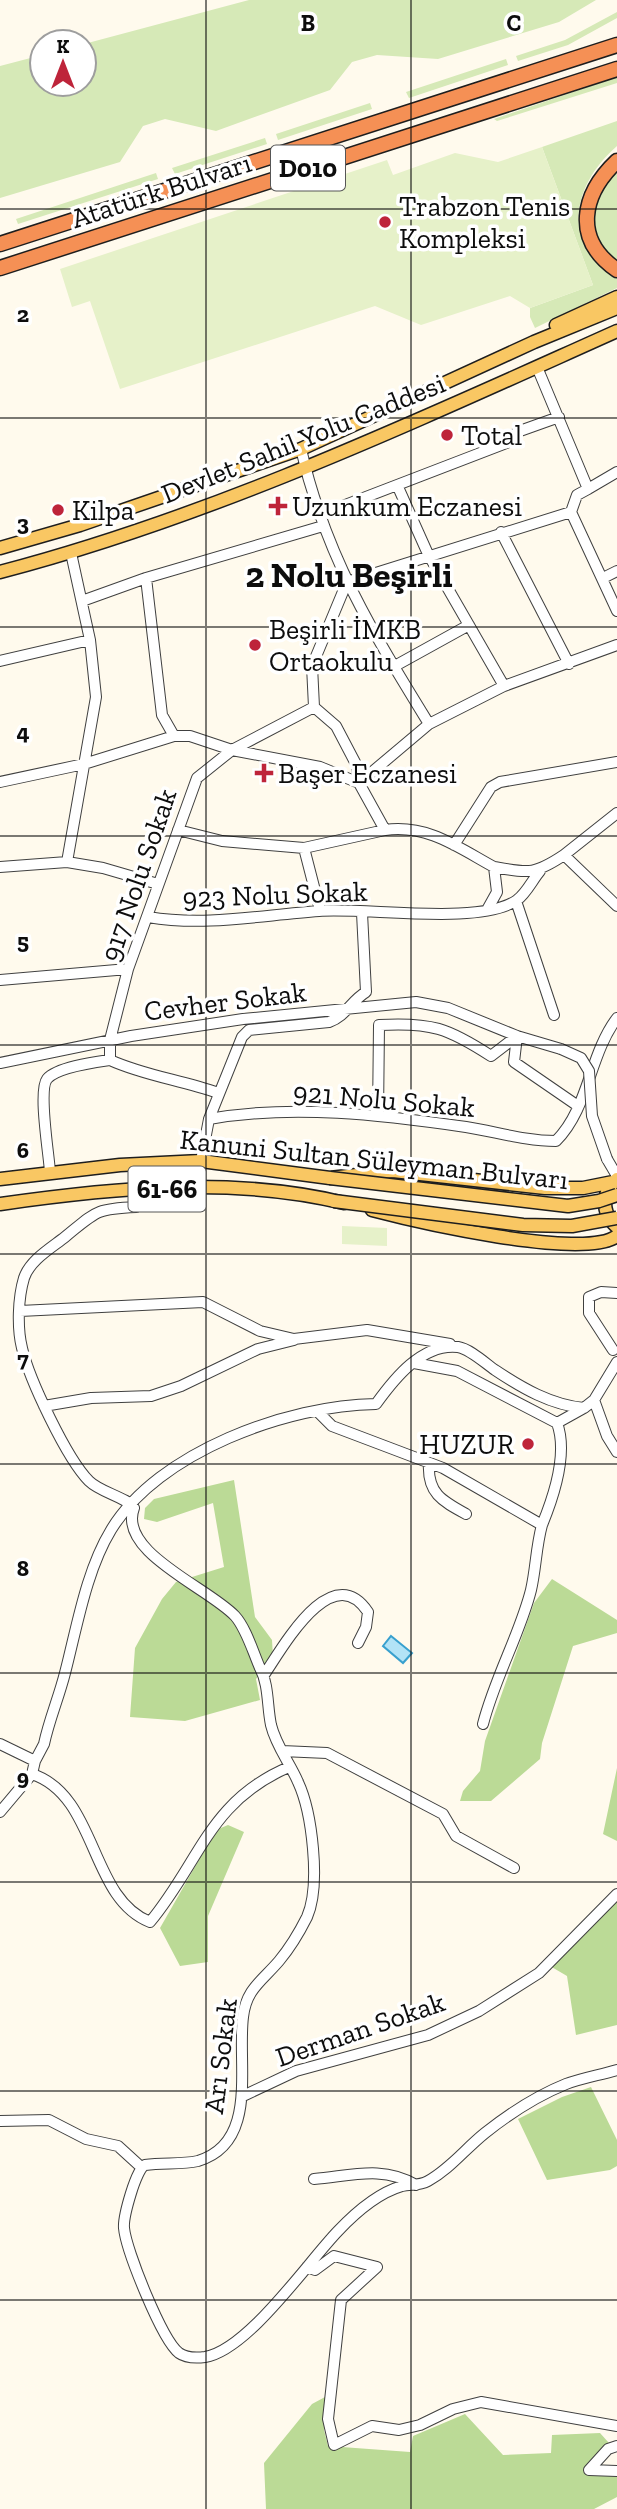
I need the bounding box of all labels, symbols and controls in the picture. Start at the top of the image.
text: B [301,9,315,37]
text: C [507,9,521,37]
north arrow [28,28,98,98]
text: K [57,35,70,58]
street label: Atatürk Bulvarı [67,146,256,235]
road number: D010 [271,146,345,190]
place label: Trabzon Tenis Kompleksi [399,190,570,255]
marker: Trabzon Tenis Kompleksi [377,214,393,230]
text: 2 [17,300,29,328]
street label: Devlet Sahil Yolu Caddesi [157,366,450,511]
place label: Total [461,419,522,452]
marker: Total [439,427,455,443]
place label: Uzunkum Eczanesi [292,490,522,523]
place label: Kilpa [72,494,135,527]
marker: Uzunkum Eczanesi [270,498,286,514]
marker: Kilpa [50,502,66,518]
text: 3 [17,509,29,537]
district label: 2 Nolu Beşirli [245,554,453,596]
place label: Beşirli İMKB Ortaokulu [269,613,421,678]
marker: Beşirli İMKB Ortaokulu [247,637,263,653]
text: 4 [16,718,30,746]
place label: Başer Eczanesi [278,757,457,790]
marker: Başer Eczanesi [256,765,272,781]
street label: 917 Nolu Sokak [93,784,184,966]
street label: 923 Nolu Sokak [182,875,369,914]
text: 5 [17,927,29,955]
street label: Cevher Sokak [142,975,308,1028]
street label: 921 Nolu Sokak [292,1075,477,1124]
street label: Kanuni Sultan Süleyman Bulvarı [178,1123,570,1196]
text: 6 [17,1136,29,1164]
road number: 61-66 [128,1166,206,1212]
text: 7 [17,1345,29,1373]
place label: HUZUR [419,1428,514,1461]
marker: HUZUR [520,1436,536,1452]
text: 8 [17,1554,29,1582]
text: 9 [17,1763,29,1791]
street label: Derman Sokak [271,1985,449,2074]
street label: Arı Sokak [197,1996,244,2116]

